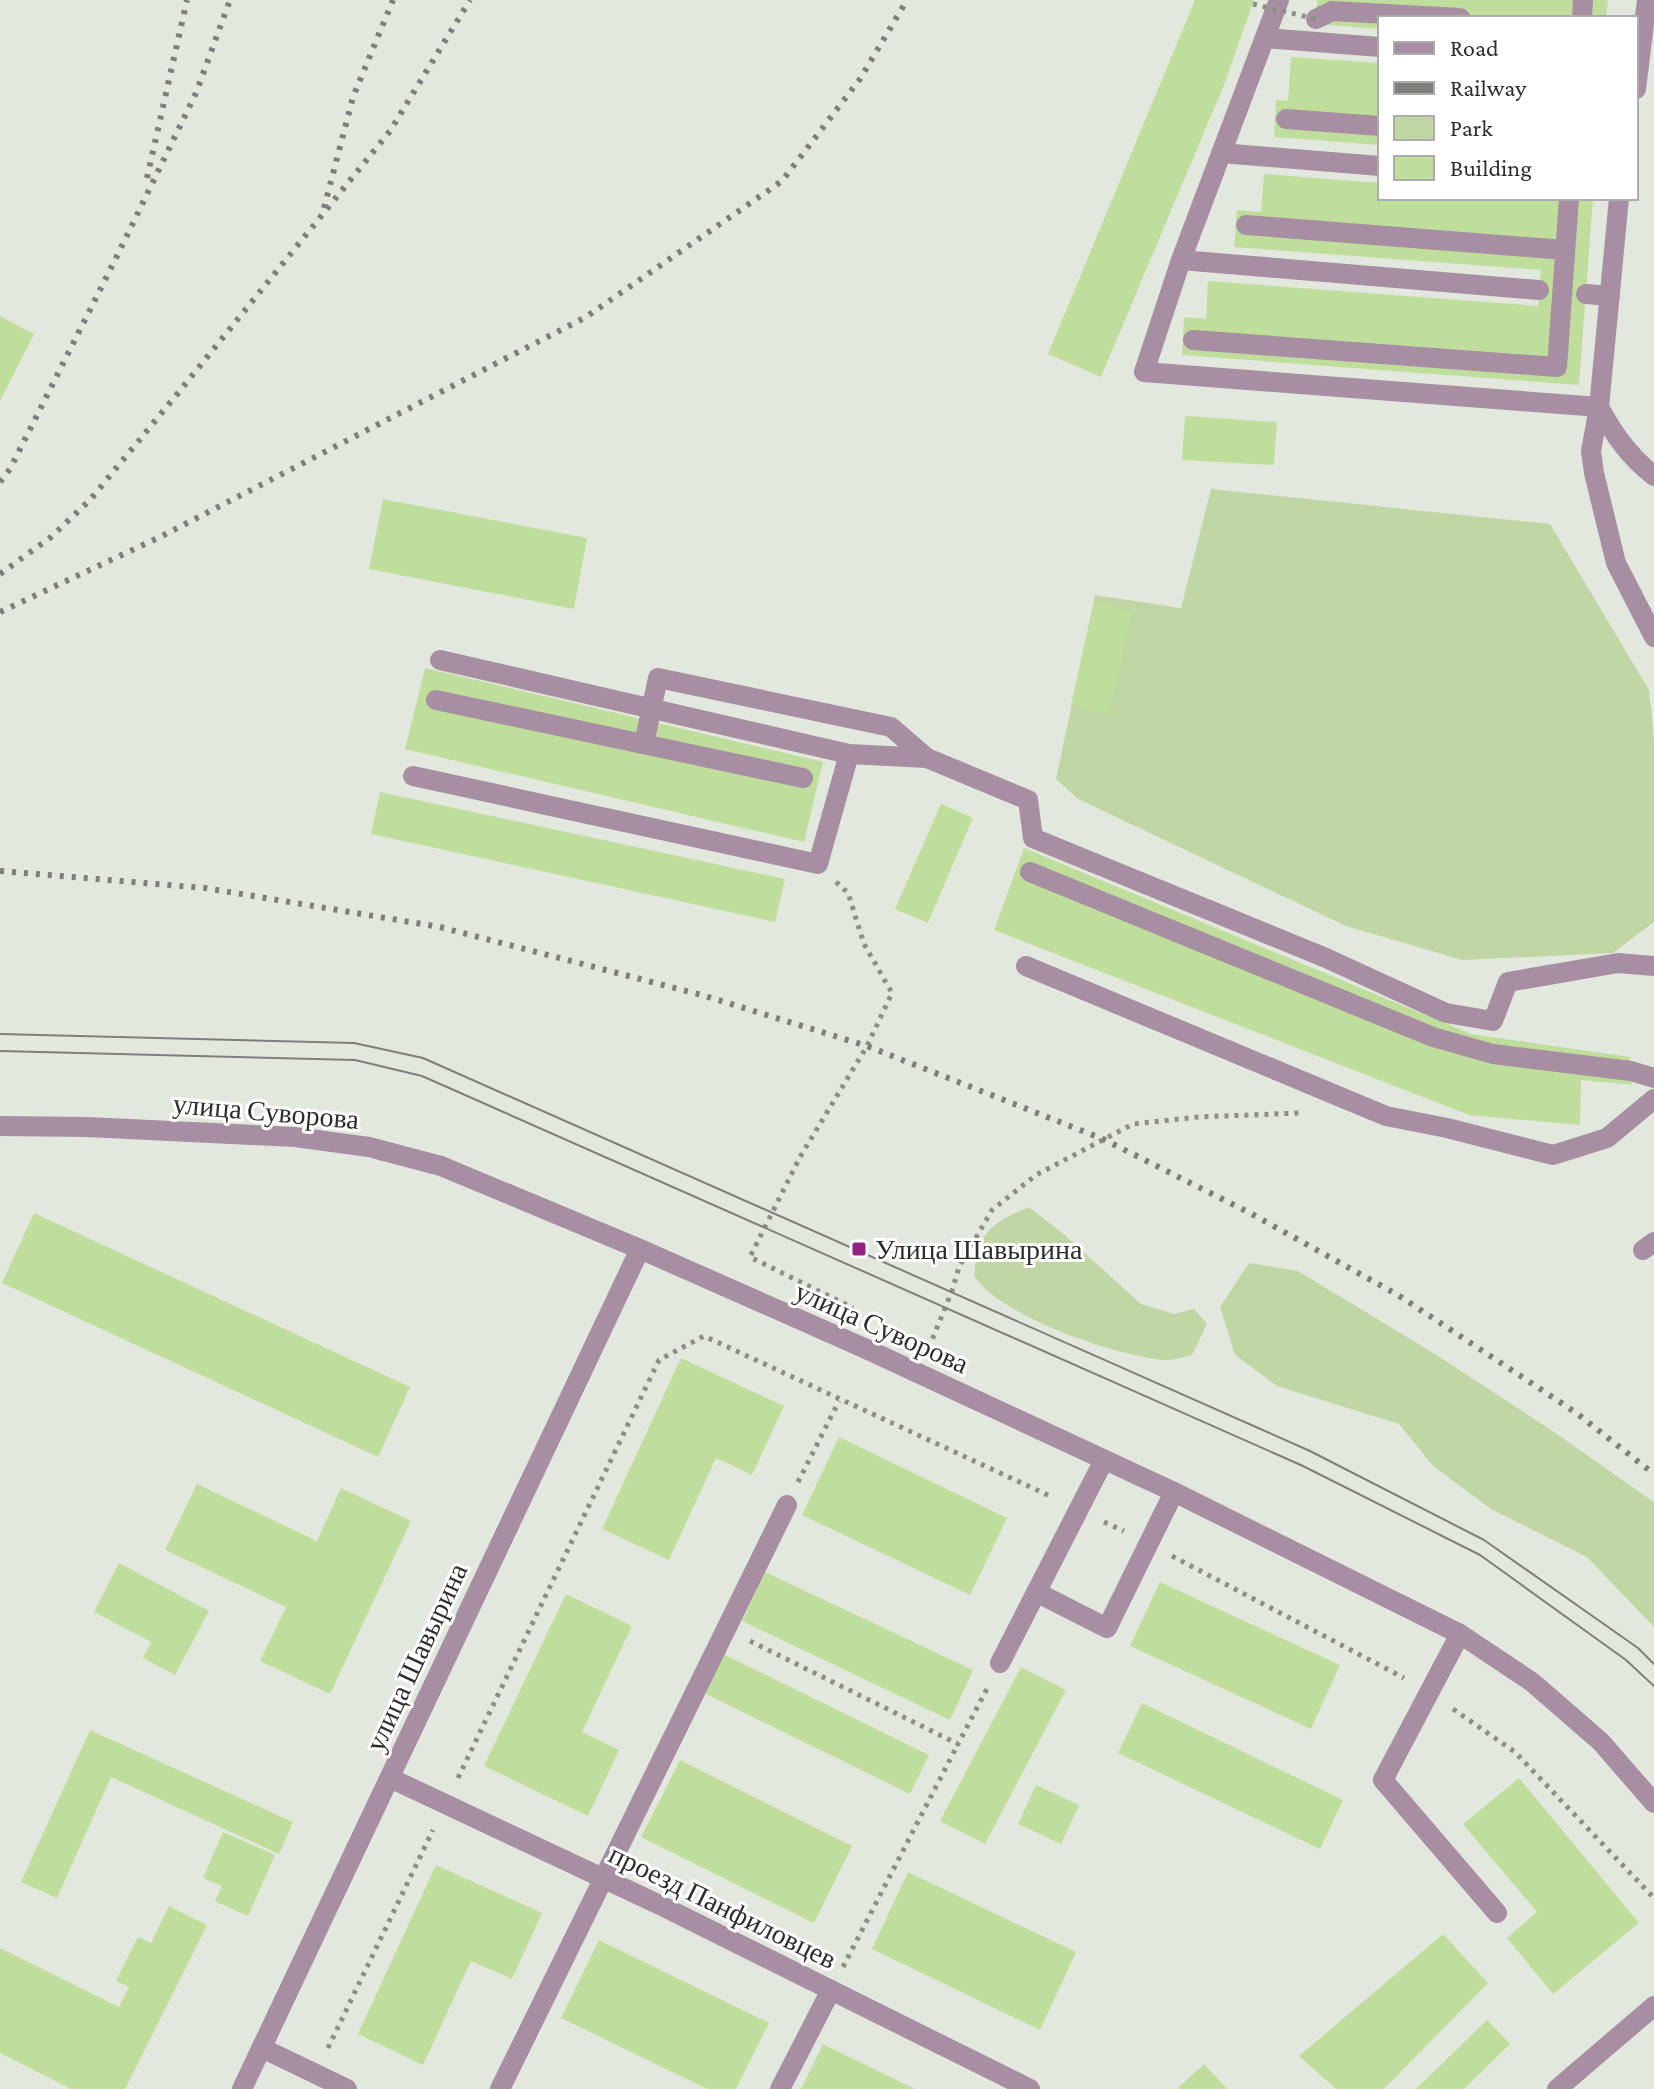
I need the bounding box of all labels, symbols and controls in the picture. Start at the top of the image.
legend [1378,16,1638,200]
text: Road [1450,34,1499,61]
text: Railway [1450,74,1527,101]
text: Park [1450,114,1493,141]
text: Building [1450,154,1532,181]
street label: улица Суворова [172,1088,361,1135]
place label: Улица Шавырина [875,1234,1083,1265]
marker: Улица Шавырина [850,1240,868,1258]
street label: улица Суворова [790,1275,974,1380]
street label: улица Шавырина [359,1558,474,1756]
street label: проезд Панфиловцев [604,1838,841,1975]

